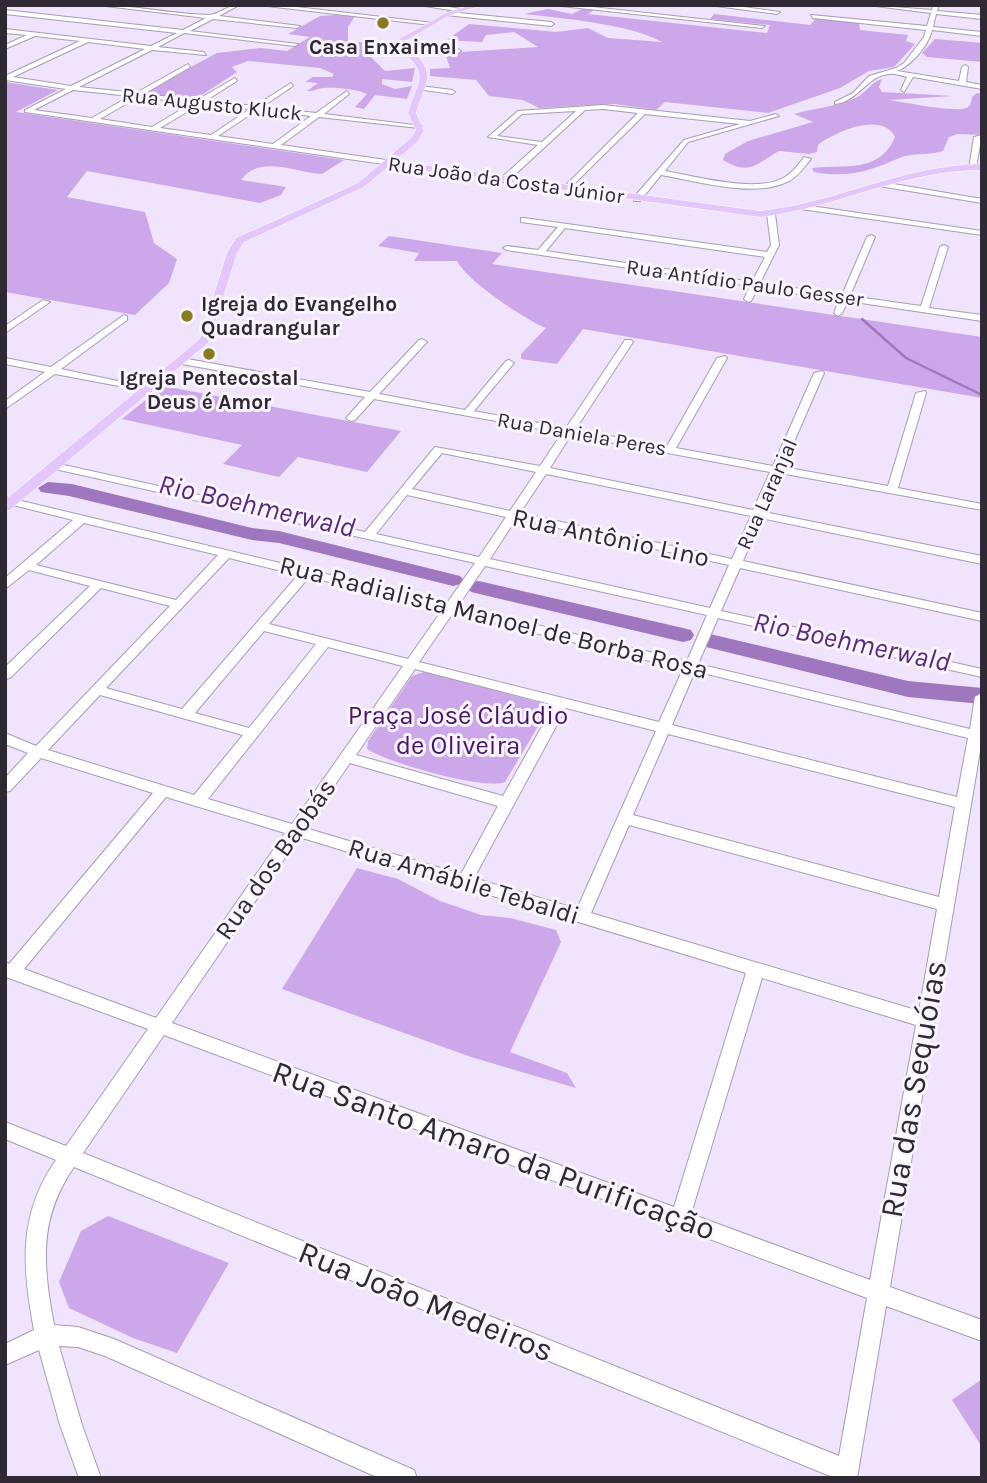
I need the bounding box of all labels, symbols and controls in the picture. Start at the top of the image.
marker: Casa Enxaimel [375,15,391,31]
place label: Casa Enxaimel [309,35,457,59]
street label: Rua Augusto Kluck [121,83,303,125]
street label: Rua João da Costa Júnior [386,152,626,209]
street label: Rua Antídio Paulo Gesser [625,254,865,312]
place label: Igreja do Evangelho Quadrangular [201,292,397,340]
marker: Igreja do Evangelho Quadrangular [179,308,195,324]
marker: Igreja Pentecostal Deus é Amor [201,346,217,362]
place label: Igreja Pentecostal Deus é Amor [119,366,299,414]
street label: Rua Daniela Peres [495,407,669,461]
street label: Rua Laranjal [732,435,802,553]
water label: Rio Boehmerwald [155,467,358,544]
street label: Rua Antônio Lino [510,501,712,573]
street label: Rua Radialista Manoel de Borba Rosa [276,549,711,686]
water label: Rio Boehmerwald [750,604,954,679]
park label: Praça José Cláudio de Oliveira [348,700,568,761]
street label: Rua dos Baobás [208,773,343,946]
street label: Rua Amábile Tebaldi [344,832,583,931]
street label: Rua das Sequóias [873,958,954,1221]
street label: Rua Santo Amaro da Purificação [267,1053,720,1248]
street label: Rua João Medeiros [293,1233,559,1369]

